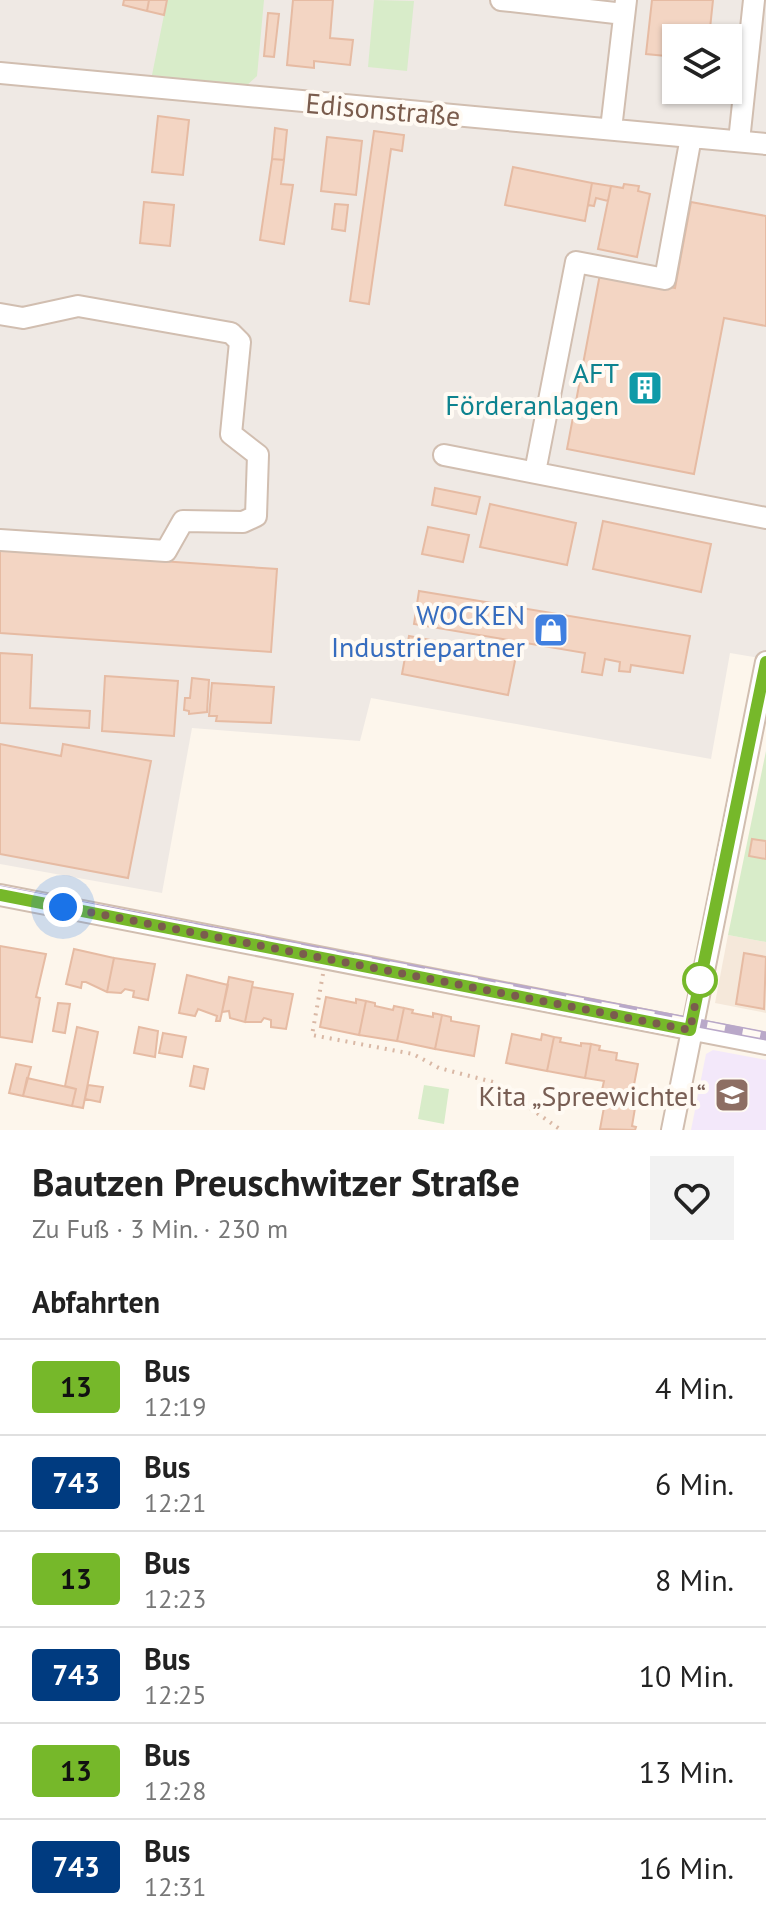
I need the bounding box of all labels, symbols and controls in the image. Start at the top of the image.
map controls [662,24,742,104]
button: layers [662,24,742,104]
street label: Edisonstraße [304,84,462,134]
place label: AFT Förderanlagen [445,354,619,423]
building icon: AFT Förderanlagen [626,369,664,407]
place label: WOCKEN Industriepartner [331,596,525,665]
shop icon: WOCKEN Industriepartner [532,611,570,649]
your location [43,887,83,927]
unlabelled marker [683,963,717,997]
school or university icon: Kita „Spreewichtel“ [713,1076,751,1114]
place label: Kita „Spreewichtel“ [478,1077,706,1114]
button: heart [650,1156,734,1240]
text: Bautzen Preuschwitzer Straße [32,1157,520,1206]
text: Zu Fuß · 3 Min. · 230 m [32,1212,288,1245]
text: Abfahrten [32,1282,160,1321]
text: Bus [144,1351,191,1390]
text: 13 [60,1368,92,1405]
text: 4 Min. [655,1368,734,1407]
text: 12:19 [144,1390,206,1423]
text: Bus [144,1447,191,1486]
text: 743 [52,1464,100,1501]
text: 6 Min. [655,1464,734,1503]
text: 12:21 [144,1486,206,1519]
text: Bus [144,1543,191,1582]
text: 13 [60,1560,92,1597]
text: 8 Min. [655,1560,734,1599]
text: 12:23 [144,1582,206,1615]
text: Bus [144,1639,191,1678]
text: 743 [52,1656,100,1693]
text: 10 Min. [639,1656,734,1695]
text: 12:25 [144,1678,206,1711]
text: Bus [144,1735,191,1774]
text: 13 [60,1752,92,1789]
text: 13 Min. [639,1752,734,1791]
text: 12:28 [144,1774,206,1807]
text: Bus [144,1831,191,1870]
text: 743 [52,1848,100,1885]
text: 16 Min. [639,1848,734,1887]
text: 12:31 [144,1870,206,1903]

